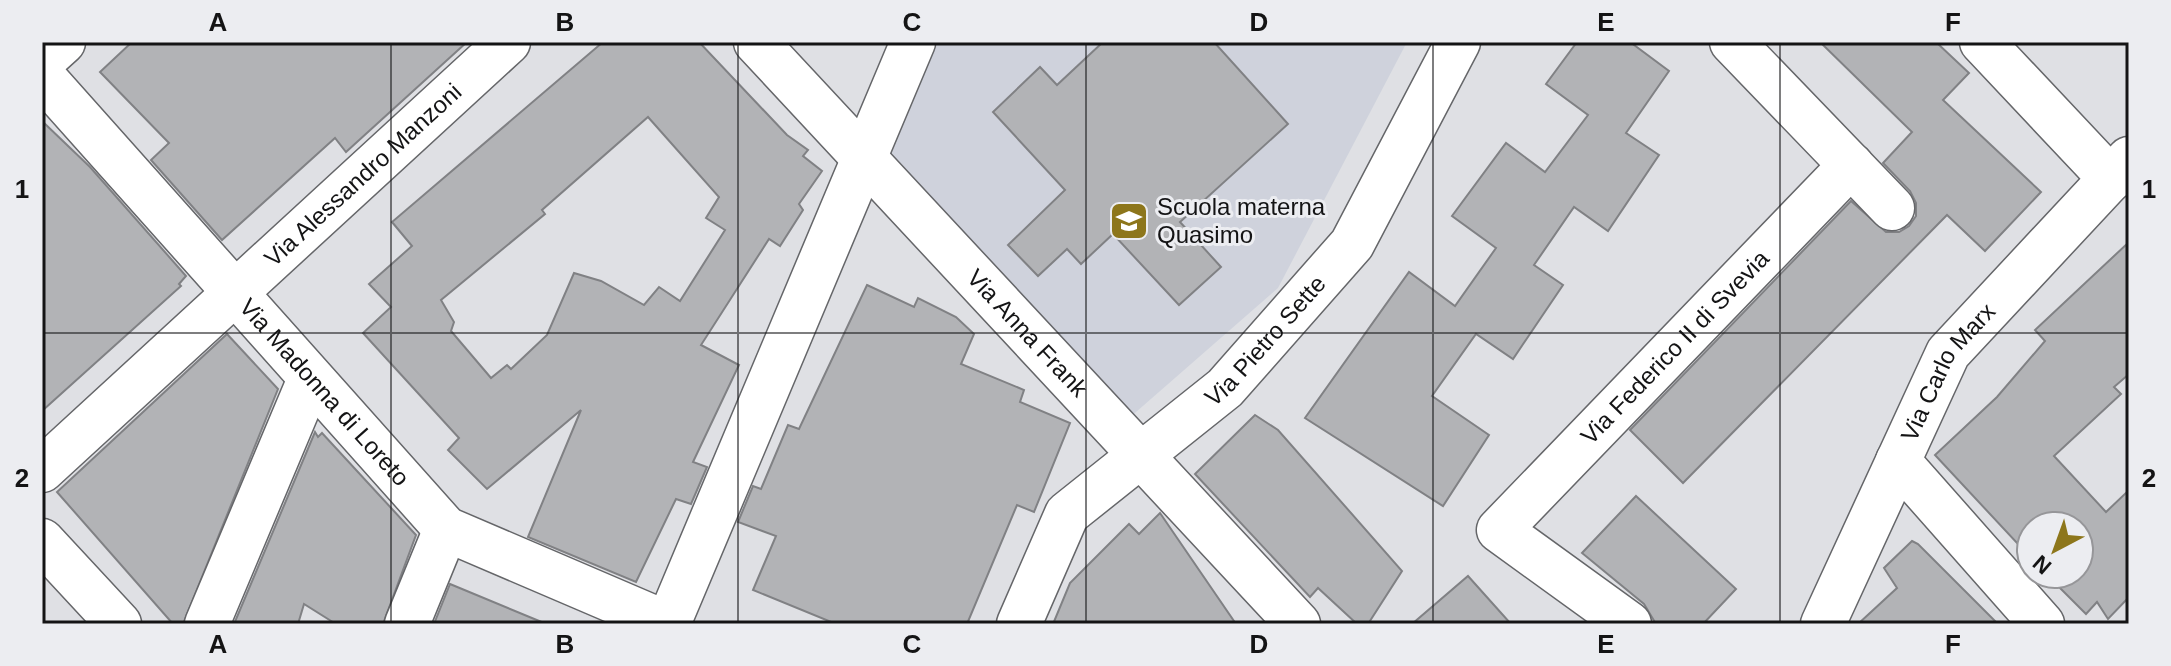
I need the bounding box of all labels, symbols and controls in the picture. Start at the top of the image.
text: A [209,7,228,37]
text: B [556,7,574,37]
text: C [903,7,922,37]
text: D [1250,7,1268,37]
text: E [1597,7,1615,37]
text: F [1945,7,1961,37]
street label: Via Alessandro Manzoni [259,78,467,272]
text: 1 [15,174,29,204]
text: 1 [2142,174,2156,204]
place label: Scuola materna Quasimo [1157,193,1326,248]
school or university icon: Scuola materna Quasimo [1108,200,1150,242]
street label: Via Federico II di Svevia [1575,244,1775,450]
street label: Via Anna Frank [962,264,1094,403]
street label: Via Pietro Sette [1200,270,1331,411]
street label: Via Madonna di Loreto [234,293,415,491]
street label: Via Carlo Marx [1895,298,2000,445]
text: 2 [15,463,29,493]
text: 2 [2142,463,2156,493]
north arrow [2015,510,2095,590]
text: N [2028,550,2056,579]
text: A [209,629,228,659]
text: B [556,629,574,659]
text: C [903,629,922,659]
text: D [1250,629,1268,659]
text: E [1597,629,1615,659]
text: F [1945,629,1961,659]

